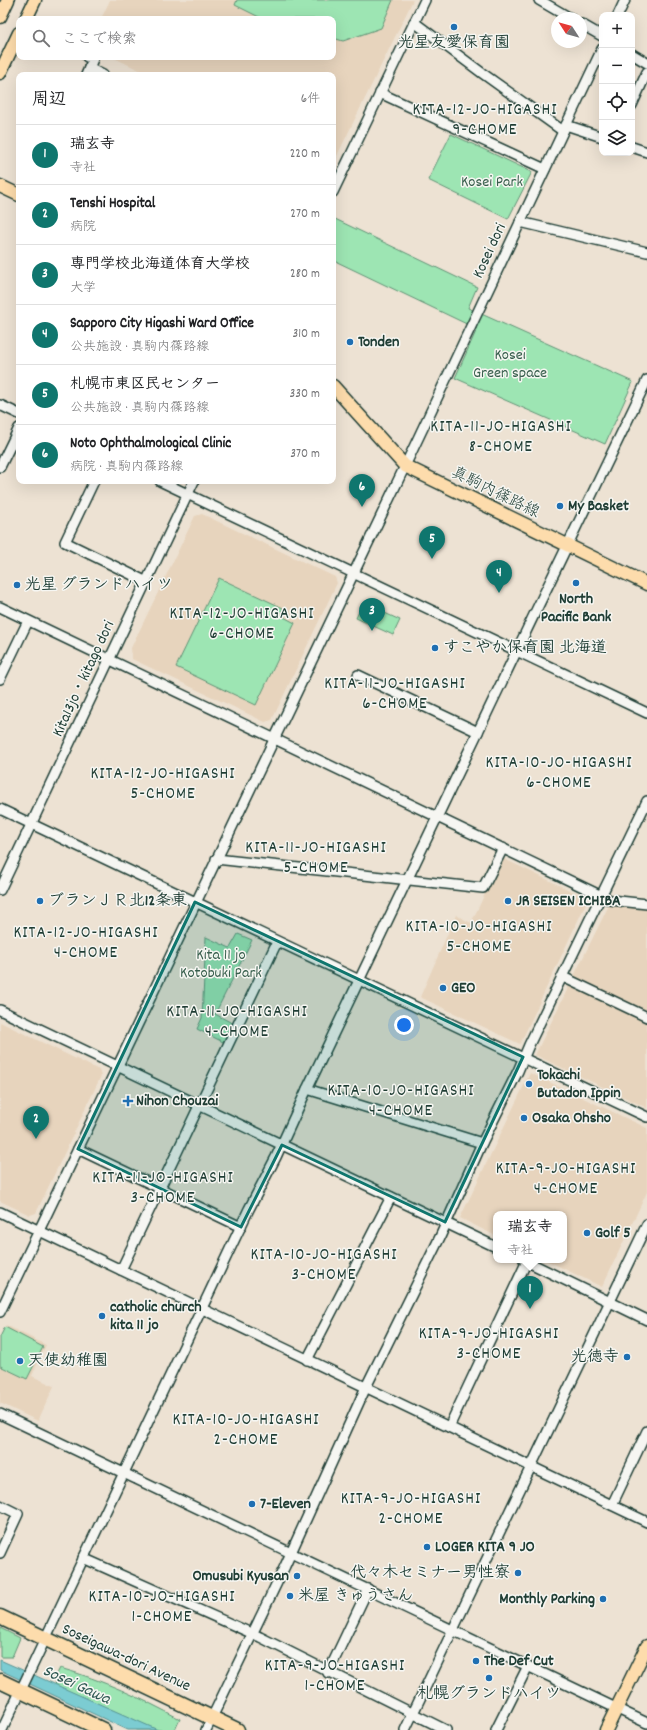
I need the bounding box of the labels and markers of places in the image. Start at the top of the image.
marker: 光星友愛保育園 [449,22,459,32]
place label: 光星友愛保育園 [398,32,510,55]
place label: Tonden [358,331,399,354]
marker: Tonden [345,337,355,347]
pin: 6 [349,474,375,507]
place label: My Basket [568,495,629,518]
marker: My Basket [555,501,565,511]
pin: 5 [419,526,445,559]
pin: 4 [486,560,512,593]
place label: 光星 グランドハイツ [25,574,173,597]
marker: North Pacific Bank [571,578,581,588]
marker: 光星 グランドハイツ [12,580,22,590]
place label: North Pacific Bank [541,588,612,629]
pin: 3 [359,598,385,631]
place label: すこやか保育園 北海道 [443,637,607,660]
marker: すこやか保育園 北海道 [430,643,440,653]
place label: ブランＪＲ北12条東 [48,890,187,913]
place label: JR SEISEN ICHIBA [516,890,621,913]
marker: ブランＪＲ北12条東 [35,896,45,906]
marker: JR SEISEN ICHIBA [503,896,513,906]
place label: GEO [451,977,476,1000]
marker: GEO [438,983,448,993]
place label: Tokachi Butadon Ippin [537,1064,621,1105]
marker: Tokachi Butadon Ippin [524,1079,534,1089]
place label: Nihon Chouzai [136,1090,218,1113]
marker: Nihon Chouzai [123,1096,133,1106]
pin: 2 [23,1106,49,1139]
place label: Osaka Ohsho [532,1107,611,1130]
marker: Osaka Ohsho [519,1113,529,1123]
place label: Golf 5 [595,1222,631,1245]
marker: Golf 5 [582,1228,592,1238]
pin: 1 [517,1276,543,1309]
place label: catholic church kita 11 jo [110,1296,201,1337]
marker: catholic church kita 11 jo [97,1311,107,1321]
place label: 光徳寺 [571,1346,619,1369]
place label: 天使幼稚園 [28,1350,108,1373]
marker: 光徳寺 [622,1352,632,1362]
marker: 天使幼稚園 [15,1356,25,1366]
place label: 7-Eleven [260,1493,311,1516]
marker: 7-Eleven [247,1499,257,1509]
place label: LOGER KITA 9 JO [435,1536,535,1559]
marker: LOGER KITA 9 JO [422,1542,432,1552]
place label: 代々木セミナー男性寮 [350,1562,510,1585]
place label: Omusubi Kyusan [192,1565,289,1588]
marker: 代々木セミナー男性寮 [513,1568,523,1578]
marker: Omusubi Kyusan [292,1571,302,1581]
place label: 米屋 きゅうさん [298,1585,413,1608]
place label: Monthly Parking [499,1588,595,1611]
marker: 米屋 きゅうさん [285,1591,295,1601]
marker: Monthly Parking [598,1594,608,1604]
place label: The Def Cut [484,1650,554,1673]
marker: The Def Cut [471,1656,481,1666]
marker: 札幌グランドハイツ [484,1673,494,1683]
place label: 札幌グランドハイツ [417,1683,561,1706]

